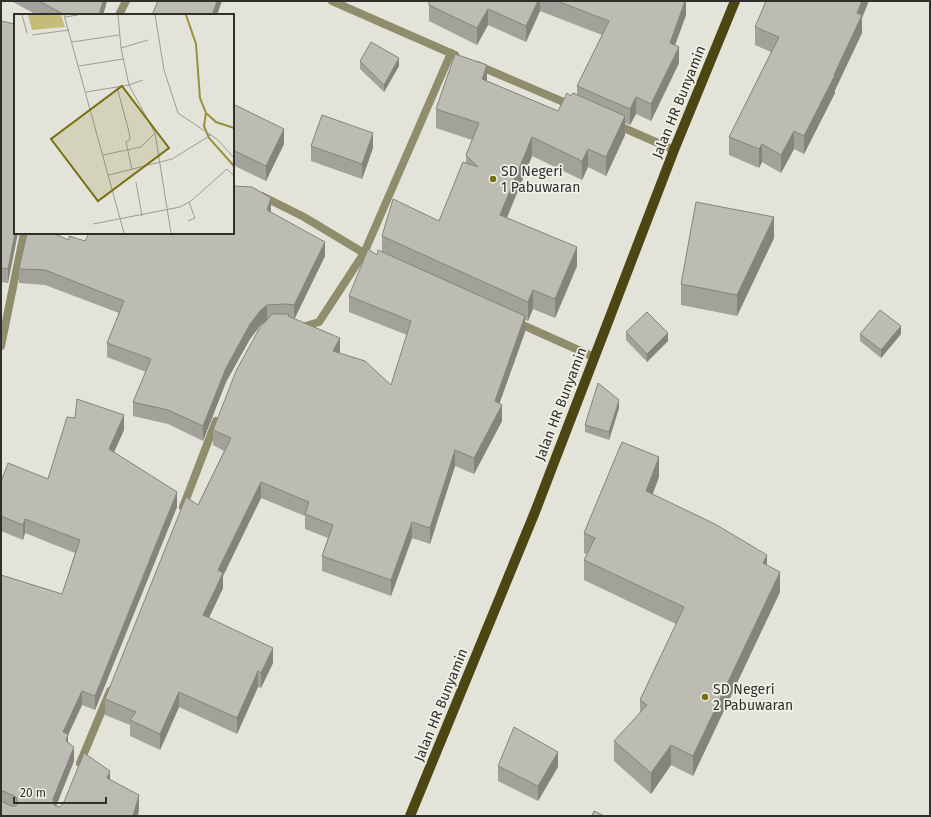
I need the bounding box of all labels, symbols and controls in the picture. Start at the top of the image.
inset map [14,14,234,234]
street label: Jalan HR Bunyamin [649,43,709,161]
place label: SD Negeri 1 Pabuwaran [501,163,580,196]
marker: SD Negeri 1 Pabuwaran [488,174,498,184]
street label: Jalan HR Bunyamin [532,345,590,463]
street label: Jalan HR Bunyamin [411,646,471,764]
place label: SD Negeri 2 Pabuwaran [713,681,793,714]
marker: SD Negeri 2 Pabuwaran [700,692,710,702]
scale bar [14,779,106,805]
text: 20 m [20,786,46,800]

